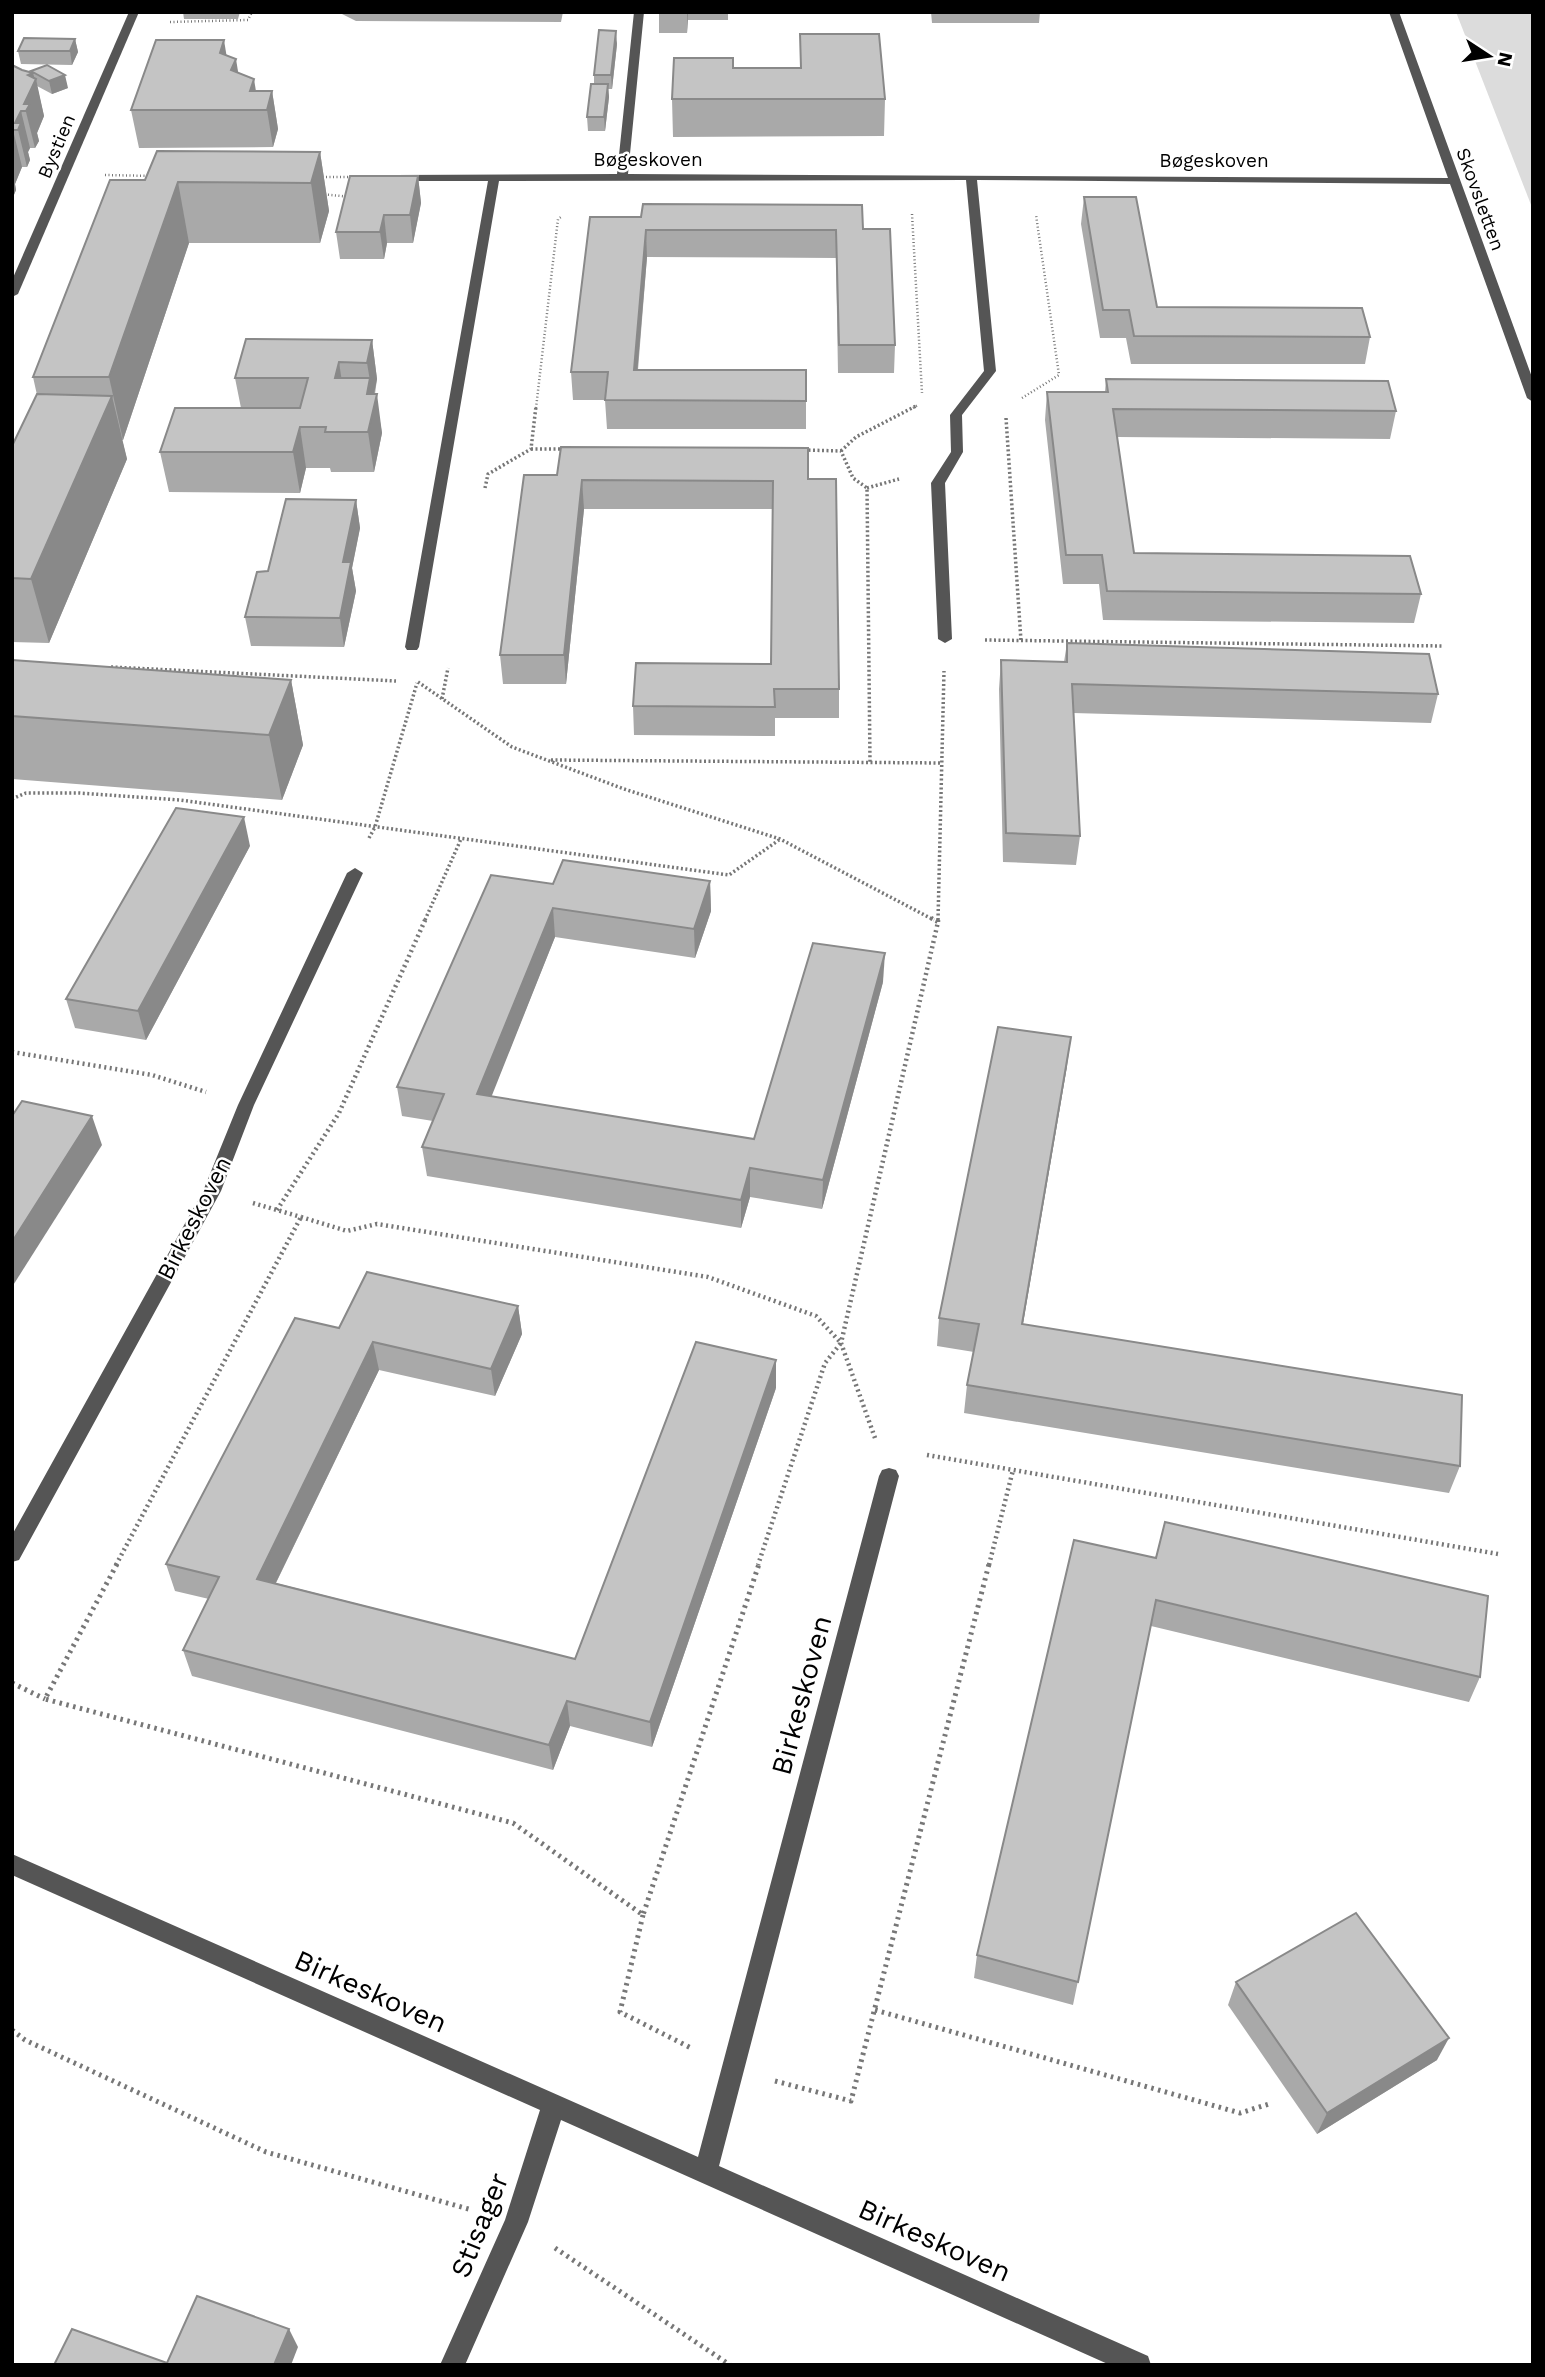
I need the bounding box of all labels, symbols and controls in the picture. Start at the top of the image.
north arrow [1454,21,1524,91]
text: N [1492,50,1518,69]
street label: Bystien [33,111,80,182]
street label: Skovsletten [1451,145,1510,254]
street label: Bøgeskoven [593,148,703,171]
street label: Bøgeskoven [1159,149,1269,172]
street label: Birkeskoven [152,1152,237,1284]
street label: Birkeskoven [764,1612,839,1778]
street label: Birkeskoven [289,1943,452,2040]
street label: Stisager [444,2168,515,2282]
street label: Birkeskoven [853,2192,1016,2289]

